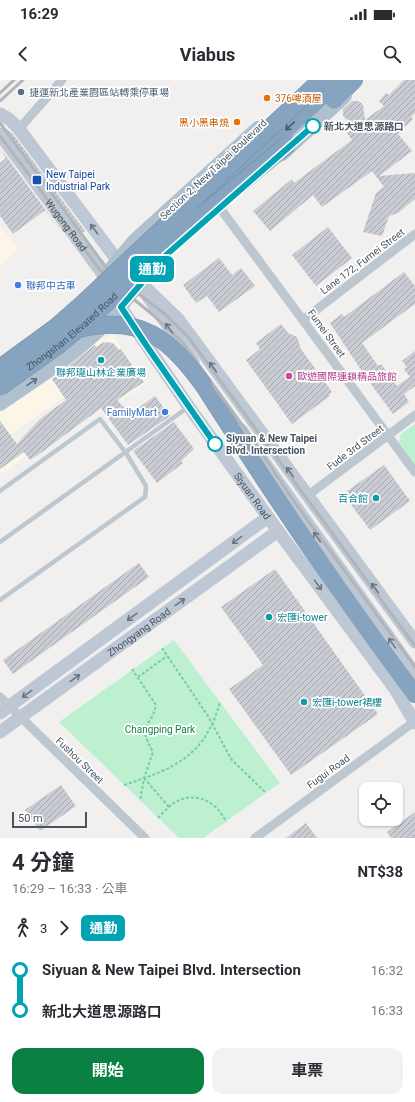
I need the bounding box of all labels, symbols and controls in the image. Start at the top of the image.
text: 16:29 [20,5,59,23]
icon: back [12,43,34,65]
icon: search [381,43,403,65]
text: Viabus [180,44,235,65]
marker: 捷運新北產業園區站轉乘停車場 [16,87,26,97]
place label: 捷運新北產業園區站轉乘停車場 [29,87,169,98]
marker: 376啤酒屋 [262,93,272,103]
place label: 376啤酒屋 [275,93,322,104]
street label: Section 2, New Taipei Boulevard [158,117,269,222]
place label: 黑小黑串燒 [179,117,229,128]
marker: 黑小黑串燒 [232,117,242,127]
marker: 新北大道思源路口 [305,118,321,134]
one-way arrow [285,121,295,130]
place label: 新北大道思源路口 [324,121,404,132]
place label: New Taipei Industrial Park [46,169,111,192]
marker: New Taipei Industrial Park [31,174,43,186]
street label: Wugong Road [43,197,89,253]
one-way arrow [90,223,98,234]
street label: Lane 172, Fumei Street [318,226,406,296]
line badge: 通勤 [134,256,170,282]
text: 通勤 [138,261,166,277]
marker: 聯邦中古車 [13,280,23,290]
place label: 聯邦中古車 [26,280,76,291]
street label: Zhongshan Elevated Road [24,290,120,373]
street label: Fumei Street [306,307,348,359]
one-way arrow [165,323,173,334]
marker: 聯邦瓏山林企業廣場 [96,355,106,365]
one-way arrow [209,362,217,373]
place label: 聯邦瓏山林企業廣場 [56,367,146,378]
marker: 歐遊國際連鎖精品旅館 [284,371,294,381]
place label: 歐遊國際連鎖精品旅館 [297,371,397,382]
one-way arrow [26,378,37,386]
place label: FamilyMart [107,407,157,418]
marker: FamilyMart [160,407,170,417]
street label: Fude 3rd Street [325,423,386,472]
place label: Siyuan & New Taipei Blvd. Intersection [226,433,317,456]
marker: Siyuan & New Taipei Blvd. Intersection [207,436,223,452]
one-way arrow [286,467,294,478]
street label: Siyuan Road [232,470,273,522]
place label: 百合館 [338,493,368,504]
marker: 百合館 [371,493,381,503]
one-way arrow [313,531,321,542]
one-way arrow [231,536,242,545]
one-way arrow [314,579,322,590]
one-way arrow [371,582,379,593]
one-way arrow [175,598,186,606]
street label: Zhongyang Road [105,606,173,659]
marker: 宏匯i-tower [264,612,274,622]
place label: 宏匯i-tower [277,612,328,623]
one-way arrow [126,613,137,621]
one-way arrow [388,637,396,648]
one-way arrow [69,674,80,683]
one-way arrow [21,690,32,698]
marker: 宏匯i-tower裙樓 [299,697,309,707]
place label: 宏匯i-tower裙樓 [312,697,382,708]
park label: Changping Park [125,724,196,735]
street label: Fushou Street [54,735,106,786]
street label: Fugui Road [305,752,352,791]
map controls [359,782,403,826]
button: locate [359,782,403,826]
scale bar [12,810,87,829]
text: 50 m [18,812,43,825]
text: 4 分鐘 [12,850,74,875]
text: NT$38 [358,863,403,881]
text: 16:29 – 16:33 · 公車 [12,881,128,896]
icon: walk [12,917,34,939]
icon: forward [53,917,75,939]
text: 通勤 [89,920,117,936]
text: 3 [40,921,47,936]
text: Siyuan & New Taipei Blvd. Intersection [42,961,301,979]
text: 16:32 [371,963,403,978]
text: 新北大道思源路口 [42,1003,162,1021]
text: 16:33 [371,1003,403,1018]
button: 開始 [12,1048,204,1094]
button: 車票 [212,1048,403,1094]

